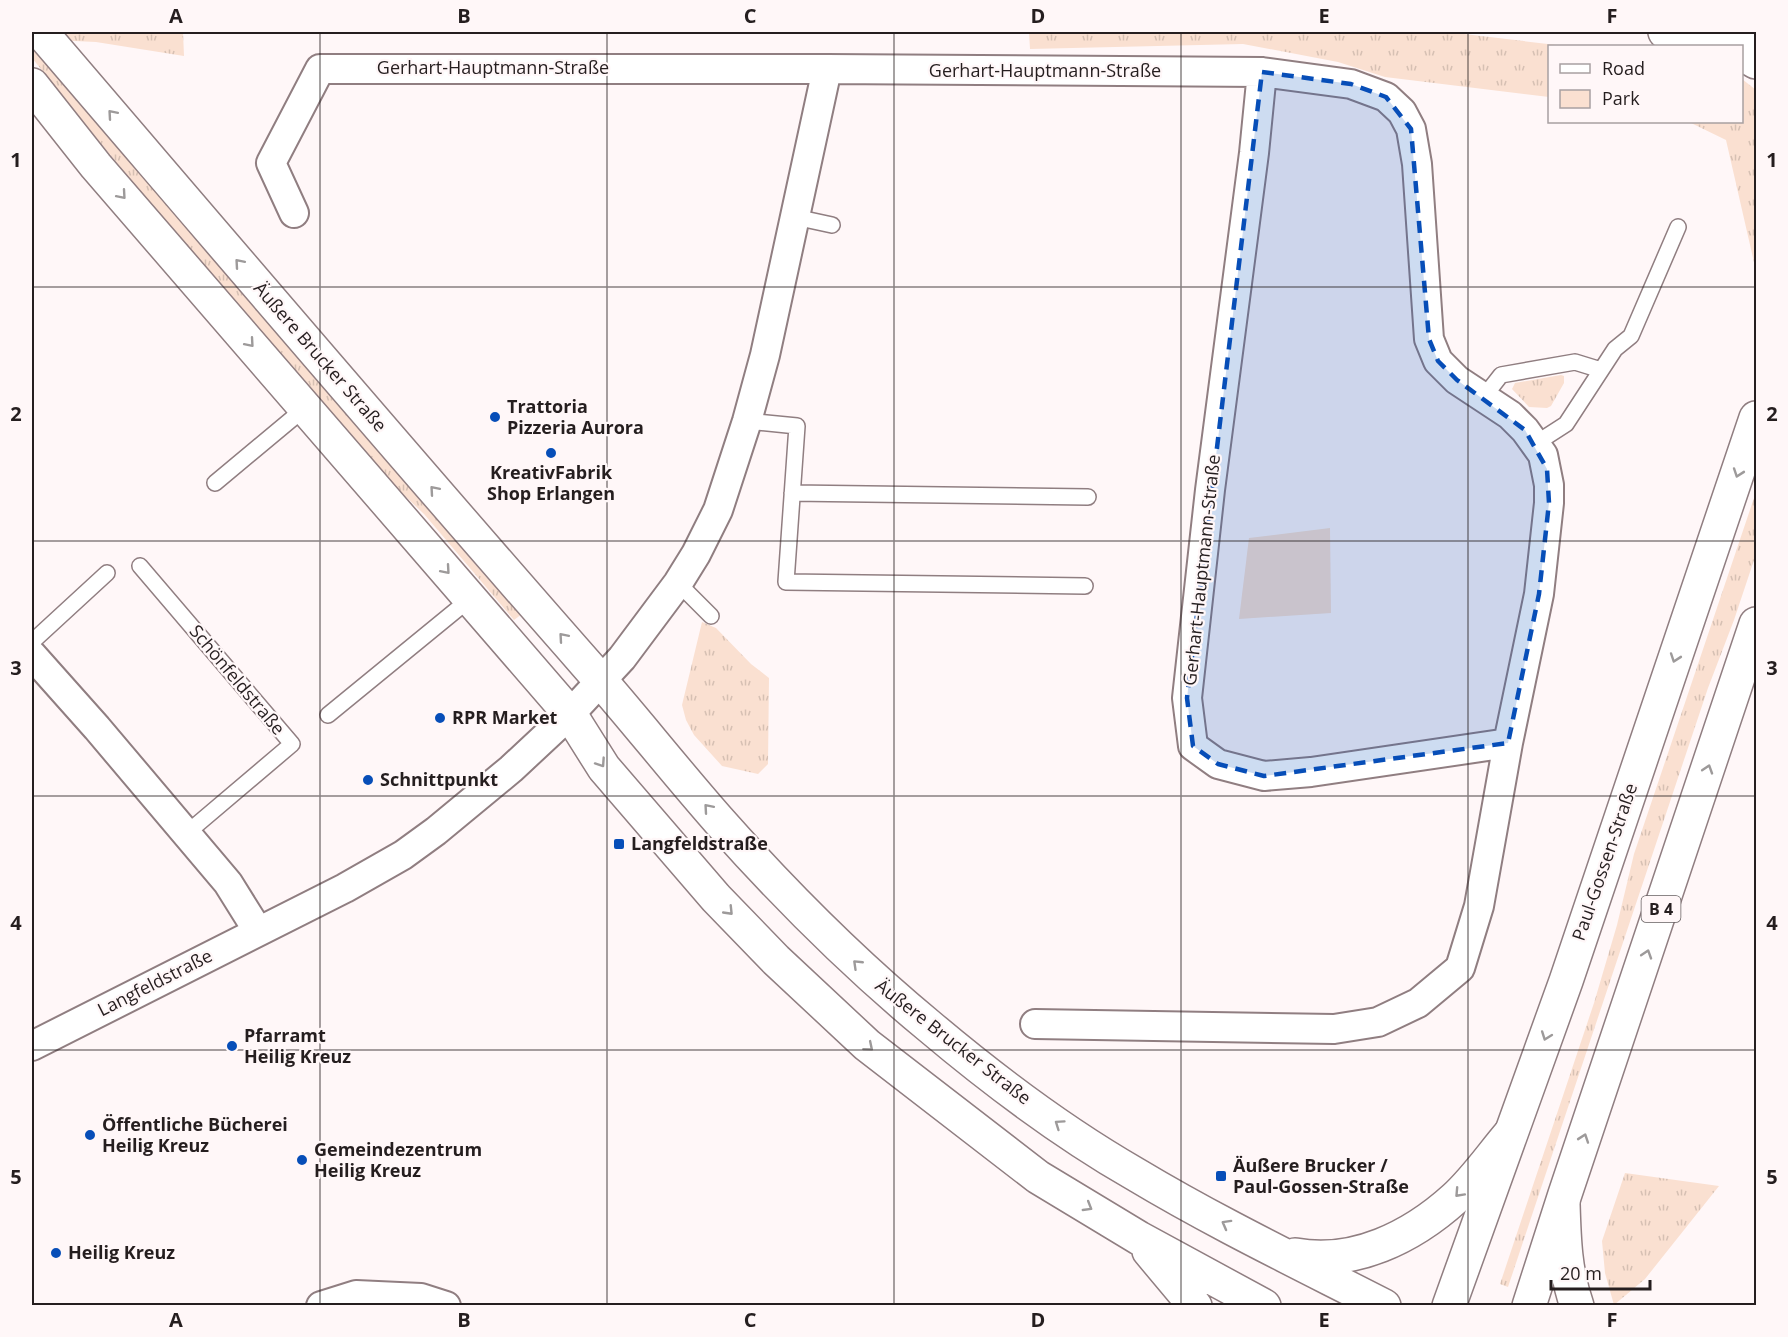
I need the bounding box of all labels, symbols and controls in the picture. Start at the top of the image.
text: A [169,2,183,29]
text: B [457,2,471,29]
text: C [744,2,757,29]
text: D [1031,2,1045,29]
text: E [1318,2,1330,29]
text: F [1607,2,1617,29]
legend [1548,45,1743,123]
street label: Gerhart-Hauptmann-Straße [377,55,609,79]
text: Road [1602,56,1645,80]
street label: Gerhart-Hauptmann-Straße [929,58,1161,82]
text: Park [1602,86,1640,110]
one-way arrow [108,111,119,121]
text: 1 [10,146,22,173]
text: 1 [1766,146,1778,173]
one-way arrow [115,189,126,199]
one-way arrow [235,259,246,270]
street label: Äußere Brucker Straße [249,276,392,436]
one-way arrow [242,336,253,347]
place label: Trattoria Pizzeria Aurora [507,394,644,439]
text: 2 [10,400,22,427]
text: 2 [1766,400,1778,427]
marker: Trattoria Pizzeria Aurora [488,410,502,424]
marker: KreativFabrik Shop Erlangen [544,446,558,460]
street label: Gerhart-Hauptmann-Straße [1177,453,1225,687]
place label: KreativFabrik Shop Erlangen [487,460,615,505]
one-way arrow [1732,467,1745,478]
one-way arrow [431,486,442,497]
one-way arrow [439,563,450,574]
street label: Schönfeldstraße [185,619,291,739]
one-way arrow [559,633,570,644]
one-way arrow [1670,652,1683,663]
text: 3 [10,654,22,681]
text: 3 [1766,654,1778,681]
place label: RPR Market [452,705,558,729]
marker: RPR Market [433,711,447,725]
one-way arrow [594,757,605,768]
one-way arrow [1701,764,1714,774]
place label: Schnittpunkt [380,767,498,791]
marker: Schnittpunkt [361,773,375,787]
street label: Paul-Gossen-Straße [1566,780,1642,944]
one-way arrow [704,804,715,815]
place label: Langfeldstraße [631,831,768,855]
marker: Langfeldstraße [612,837,626,851]
road number: B 4 [1642,896,1680,922]
one-way arrow [721,904,732,915]
text: 4 [10,909,22,936]
text: 4 [1766,909,1778,936]
street label: Langfeldstraße [93,943,216,1021]
one-way arrow [1639,949,1652,959]
one-way arrow [854,960,864,971]
street label: Äußere Brucker Straße [871,973,1036,1109]
place label: Pfarramt Heilig Kreuz [244,1023,351,1068]
one-way arrow [1541,1030,1554,1041]
marker: Pfarramt Heilig Kreuz [225,1039,239,1053]
one-way arrow [862,1039,873,1050]
place label: Öffentliche Bücherei Heilig Kreuz [102,1112,288,1157]
one-way arrow [1055,1120,1066,1131]
marker: Öffentliche Bücherei Heilig Kreuz [83,1128,97,1142]
one-way arrow [1577,1133,1590,1144]
place label: Gemeindezentrum Heilig Kreuz [314,1137,482,1182]
marker: Gemeindezentrum Heilig Kreuz [295,1153,309,1167]
place label: Äußere Brucker / Paul-Gossen-Straße [1233,1153,1409,1198]
text: 5 [10,1163,22,1190]
text: 5 [1766,1163,1778,1190]
marker: Äußere Brucker / Paul-Gossen-Straße [1214,1169,1228,1183]
one-way arrow [1455,1186,1466,1196]
one-way arrow [1082,1200,1092,1212]
one-way arrow [1222,1220,1233,1231]
place label: Heilig Kreuz [68,1240,175,1264]
marker: Heilig Kreuz [49,1246,63,1260]
scale bar [1551,1253,1650,1291]
text: 20 m [1560,1261,1602,1285]
text: A [169,1306,183,1333]
text: B [457,1306,471,1333]
text: C [744,1306,757,1333]
text: D [1031,1306,1045,1333]
text: E [1318,1306,1330,1333]
text: F [1607,1306,1617,1333]

